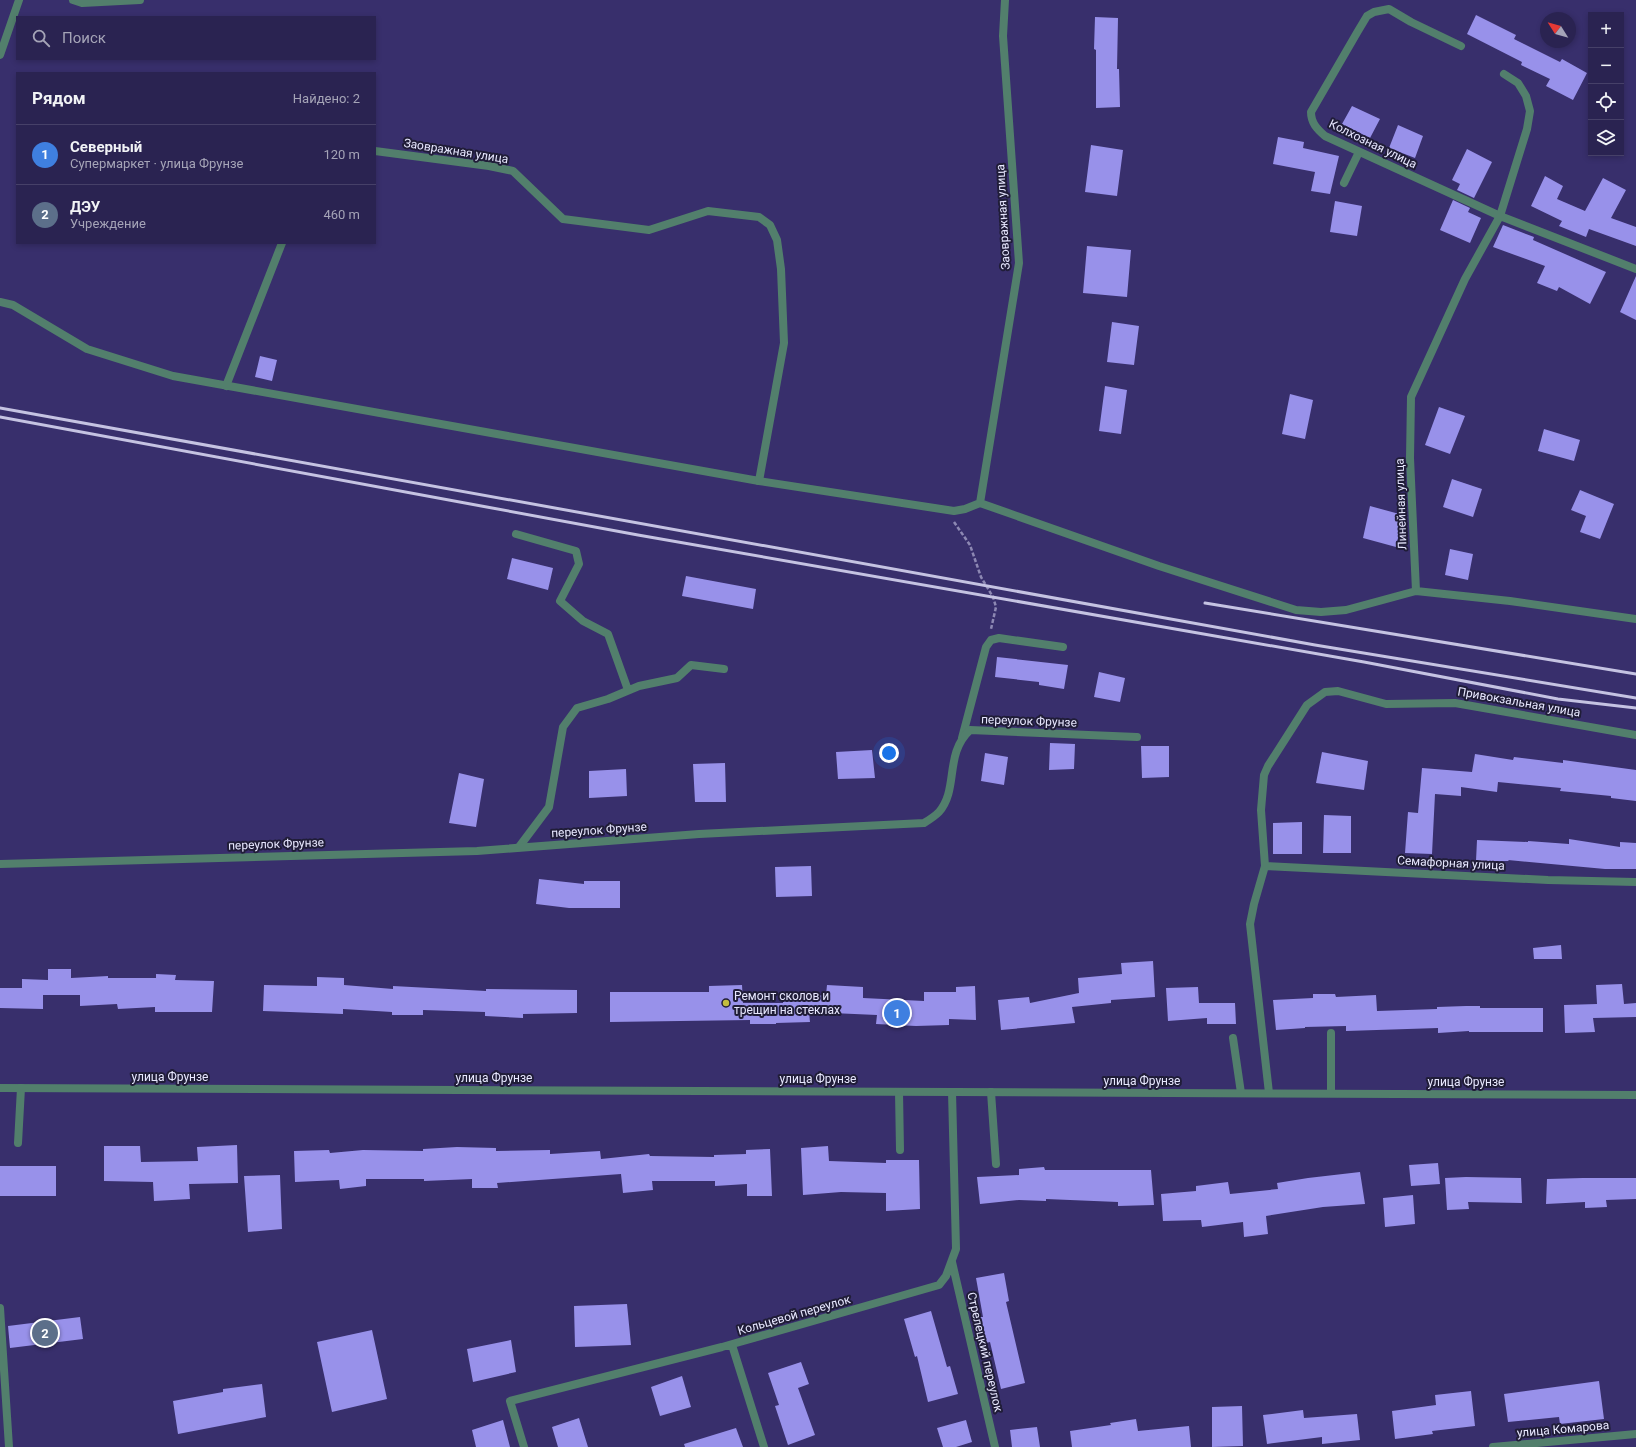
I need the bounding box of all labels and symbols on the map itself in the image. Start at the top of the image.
north arrow [1540,12,1576,48]
street label: Колхозная улица [1327,117,1419,171]
street label: Заовражная улица [403,136,509,166]
street label: Заовражная улица [993,164,1013,270]
street label: Линейная улица [1392,458,1410,550]
street label: Привокзальная улица [1457,684,1581,720]
street label: переулок Фрунзе [981,712,1077,730]
your location [879,743,899,763]
street label: переулок Фрунзе [551,820,647,840]
street label: переулок Фрунзе [228,835,324,853]
street label: Семафорная улица [1397,853,1505,873]
place label: Ремонт сколов и трещин на стеклах [734,989,840,1017]
marker: Ремонт сколов и трещин на стеклах [721,998,731,1008]
pin: 1 [884,998,910,1028]
street label: улица Фрунзе [132,1070,208,1084]
street label: улица Фрунзе [456,1071,532,1085]
street label: улица Фрунзе [780,1072,856,1086]
street label: улица Фрунзе [1104,1074,1180,1088]
street label: улица Фрунзе [1428,1075,1504,1089]
street label: Стрелецкий переулок [964,1291,1006,1414]
street label: Кольцевой переулок [736,1292,853,1338]
pin: 2 [32,1318,58,1348]
street label: улица Комарова [1516,1418,1610,1440]

